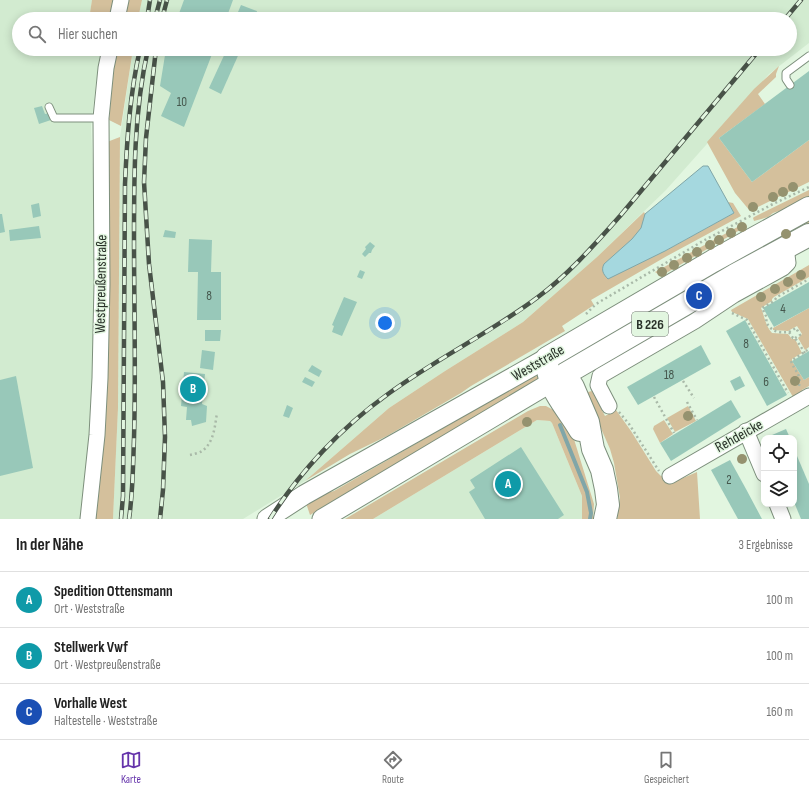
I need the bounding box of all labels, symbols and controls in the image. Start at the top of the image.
search box [12,12,797,56]
icon: search [26,23,48,45]
text: Hier suchen [58,25,118,44]
house number: 10 [177,94,187,110]
street label: Westpreußenstraße [91,234,111,334]
pin: C [686,281,712,311]
house number: 8 [206,288,212,304]
house number: 4 [780,301,786,317]
road number: B 226 [632,312,668,336]
your location [375,313,395,333]
house number: 8 [743,336,749,352]
street label: Weststraße [508,340,568,386]
house number: 18 [664,367,674,383]
pin: B [180,374,206,404]
house number: 6 [763,374,769,390]
street label: Rehdeicke [712,415,766,457]
map controls [761,435,797,507]
button: locate [761,435,797,471]
pin: A [495,469,521,499]
button: layers [761,471,797,507]
house number: 2 [726,472,732,488]
text: In der Nähe [16,535,83,555]
text: 3 Ergebnisse [739,537,793,553]
text: Spedition Ottensmann [54,582,173,601]
text: A [26,592,32,608]
text: 100 m [766,592,793,608]
text: Ort · Weststraße [54,601,125,617]
text: Stellwerk Vwf [54,638,128,657]
text: B [26,648,32,664]
text: 100 m [766,648,793,664]
text: Ort · Westpreußenstraße [54,657,161,673]
text: Vorhalle West [54,694,127,713]
text: C [26,704,32,720]
text: 160 m [767,704,793,720]
text: Haltestelle · Weststraße [54,713,158,729]
tab: Karte [120,749,142,786]
tab: Route [382,749,404,786]
tab: Gespeichert [644,749,689,786]

